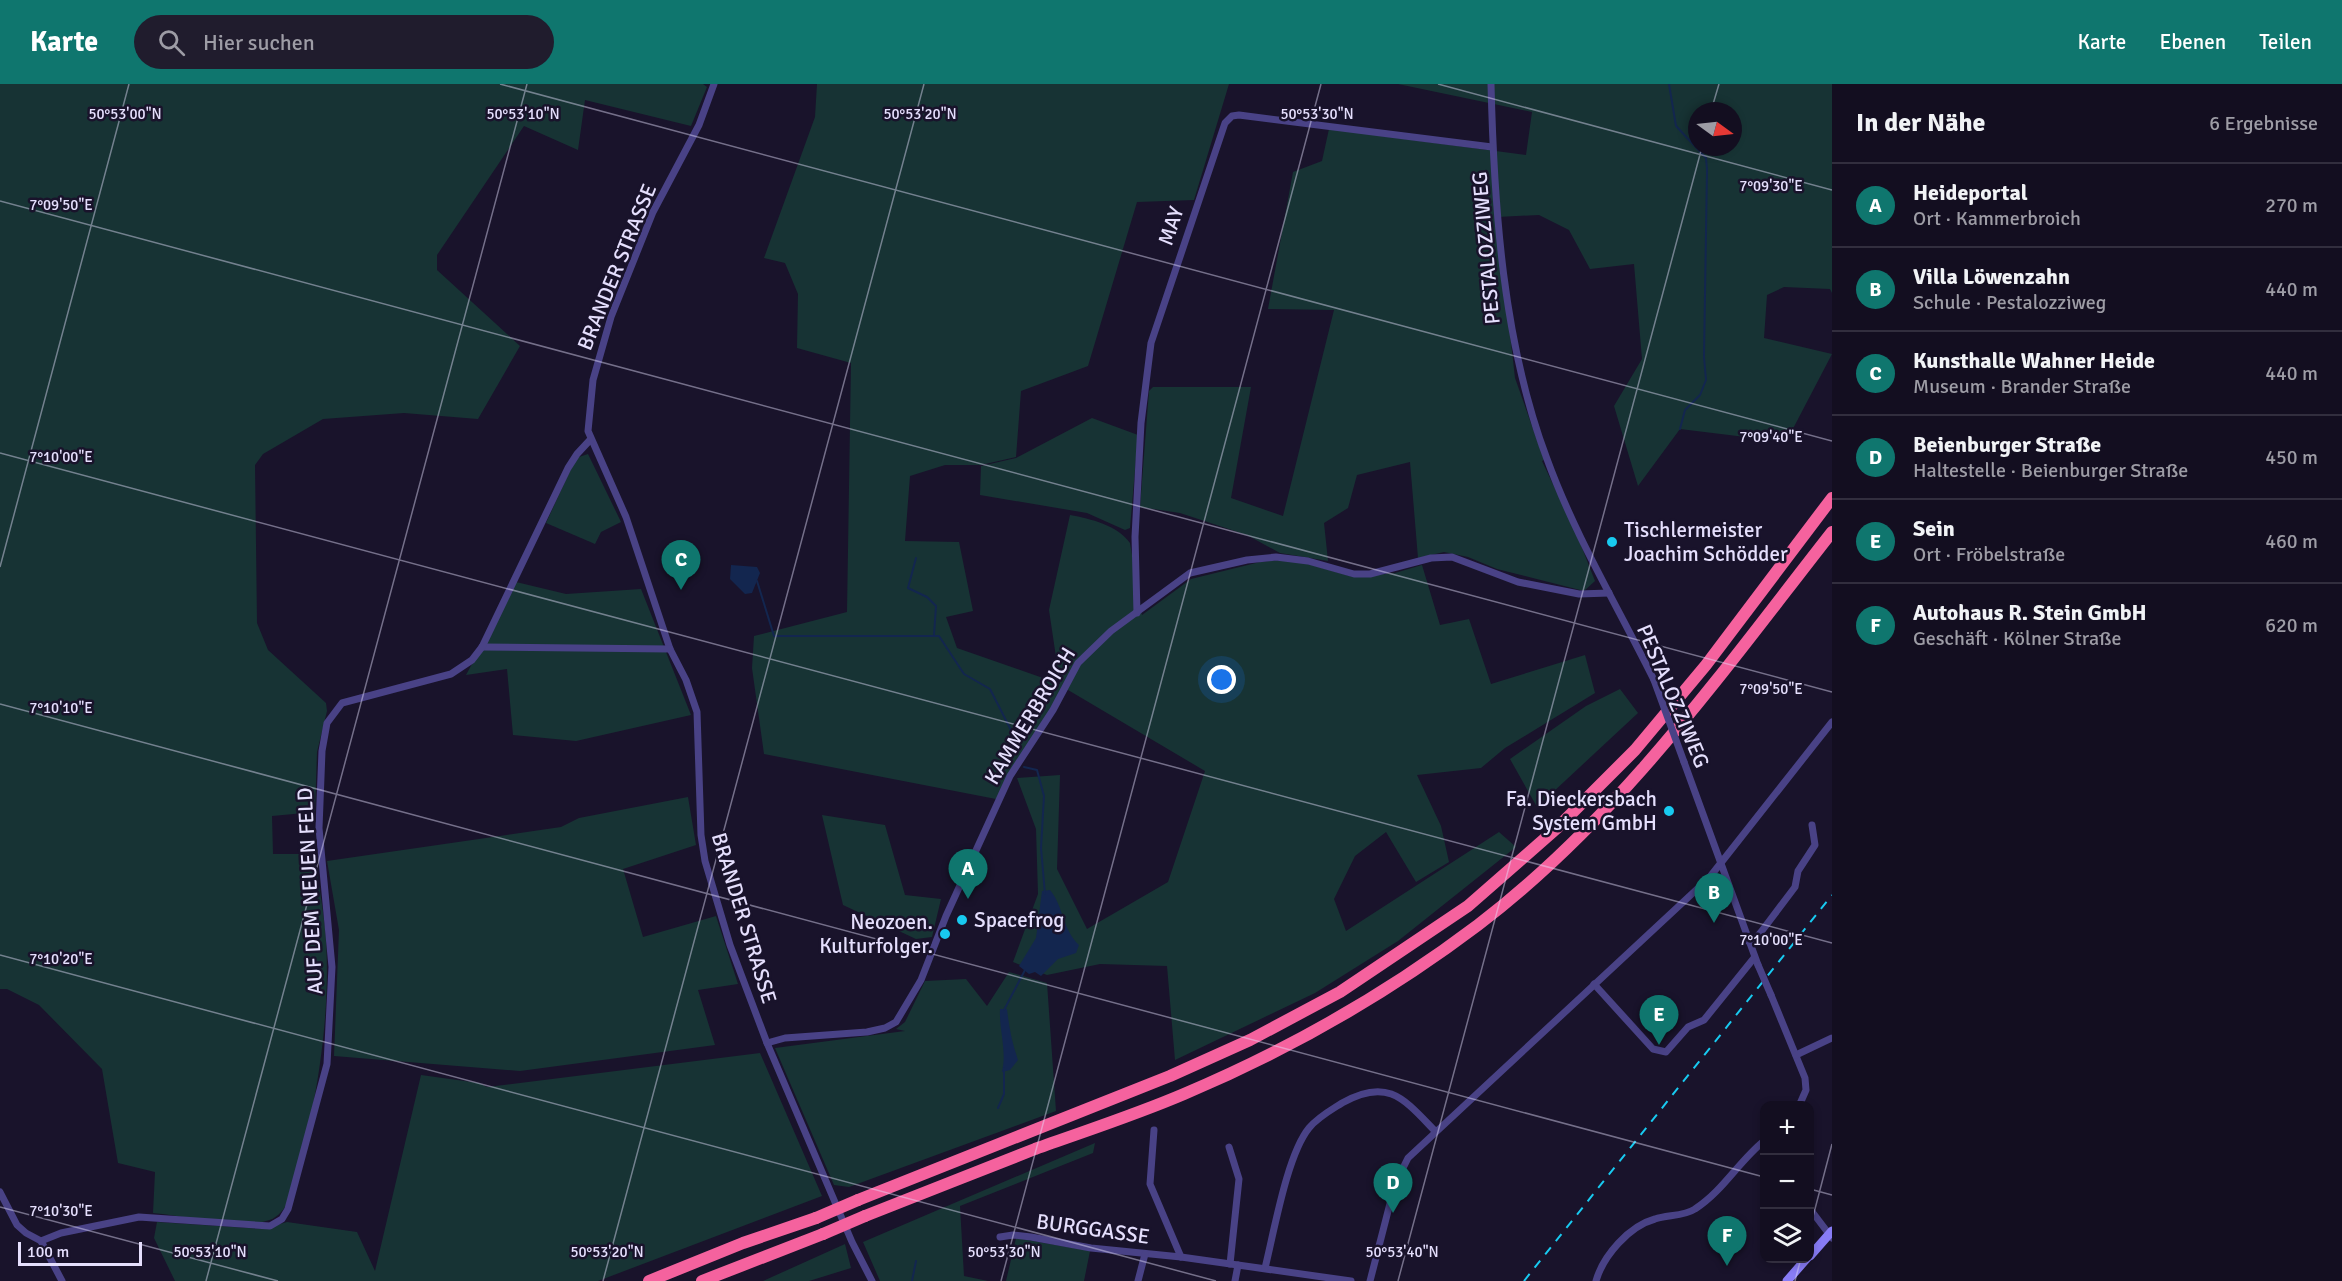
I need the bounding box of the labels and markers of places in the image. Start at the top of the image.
place label: Tischlermeister Joachim Schödder [1624,517,1788,567]
marker: Tischlermeister Joachim Schödder [1605,535,1619,549]
pin: C [662,540,700,590]
place label: Fa. Dieckersbach System GmbH [1506,786,1657,836]
marker: Fa. Dieckersbach System GmbH [1662,804,1676,818]
pin: A [948,850,988,899]
pin: B [1694,874,1734,923]
place label: Spacefrog [974,907,1064,933]
place label: Neozoen. Kulturfolger. [819,909,933,959]
marker: Spacefrog [955,913,969,927]
marker: Neozoen. Kulturfolger. [938,927,952,941]
pin: E [1640,996,1678,1045]
pin: D [1374,1164,1412,1213]
pin: F [1708,1216,1746,1266]

